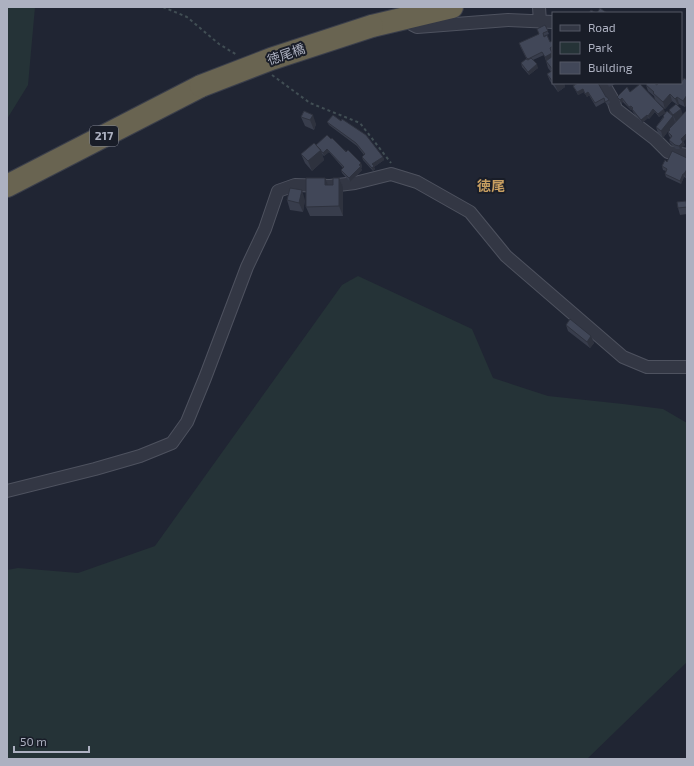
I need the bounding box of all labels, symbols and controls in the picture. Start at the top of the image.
legend [552,12,682,84]
text: Road [588,20,616,34]
street label: 徳尾橋 [265,40,307,68]
text: Park [588,40,613,54]
text: Building [588,60,633,74]
road number: 217 [90,126,118,146]
district label: 徳尾 [477,177,505,194]
scale bar [14,728,89,754]
text: 50 m [20,734,47,748]

